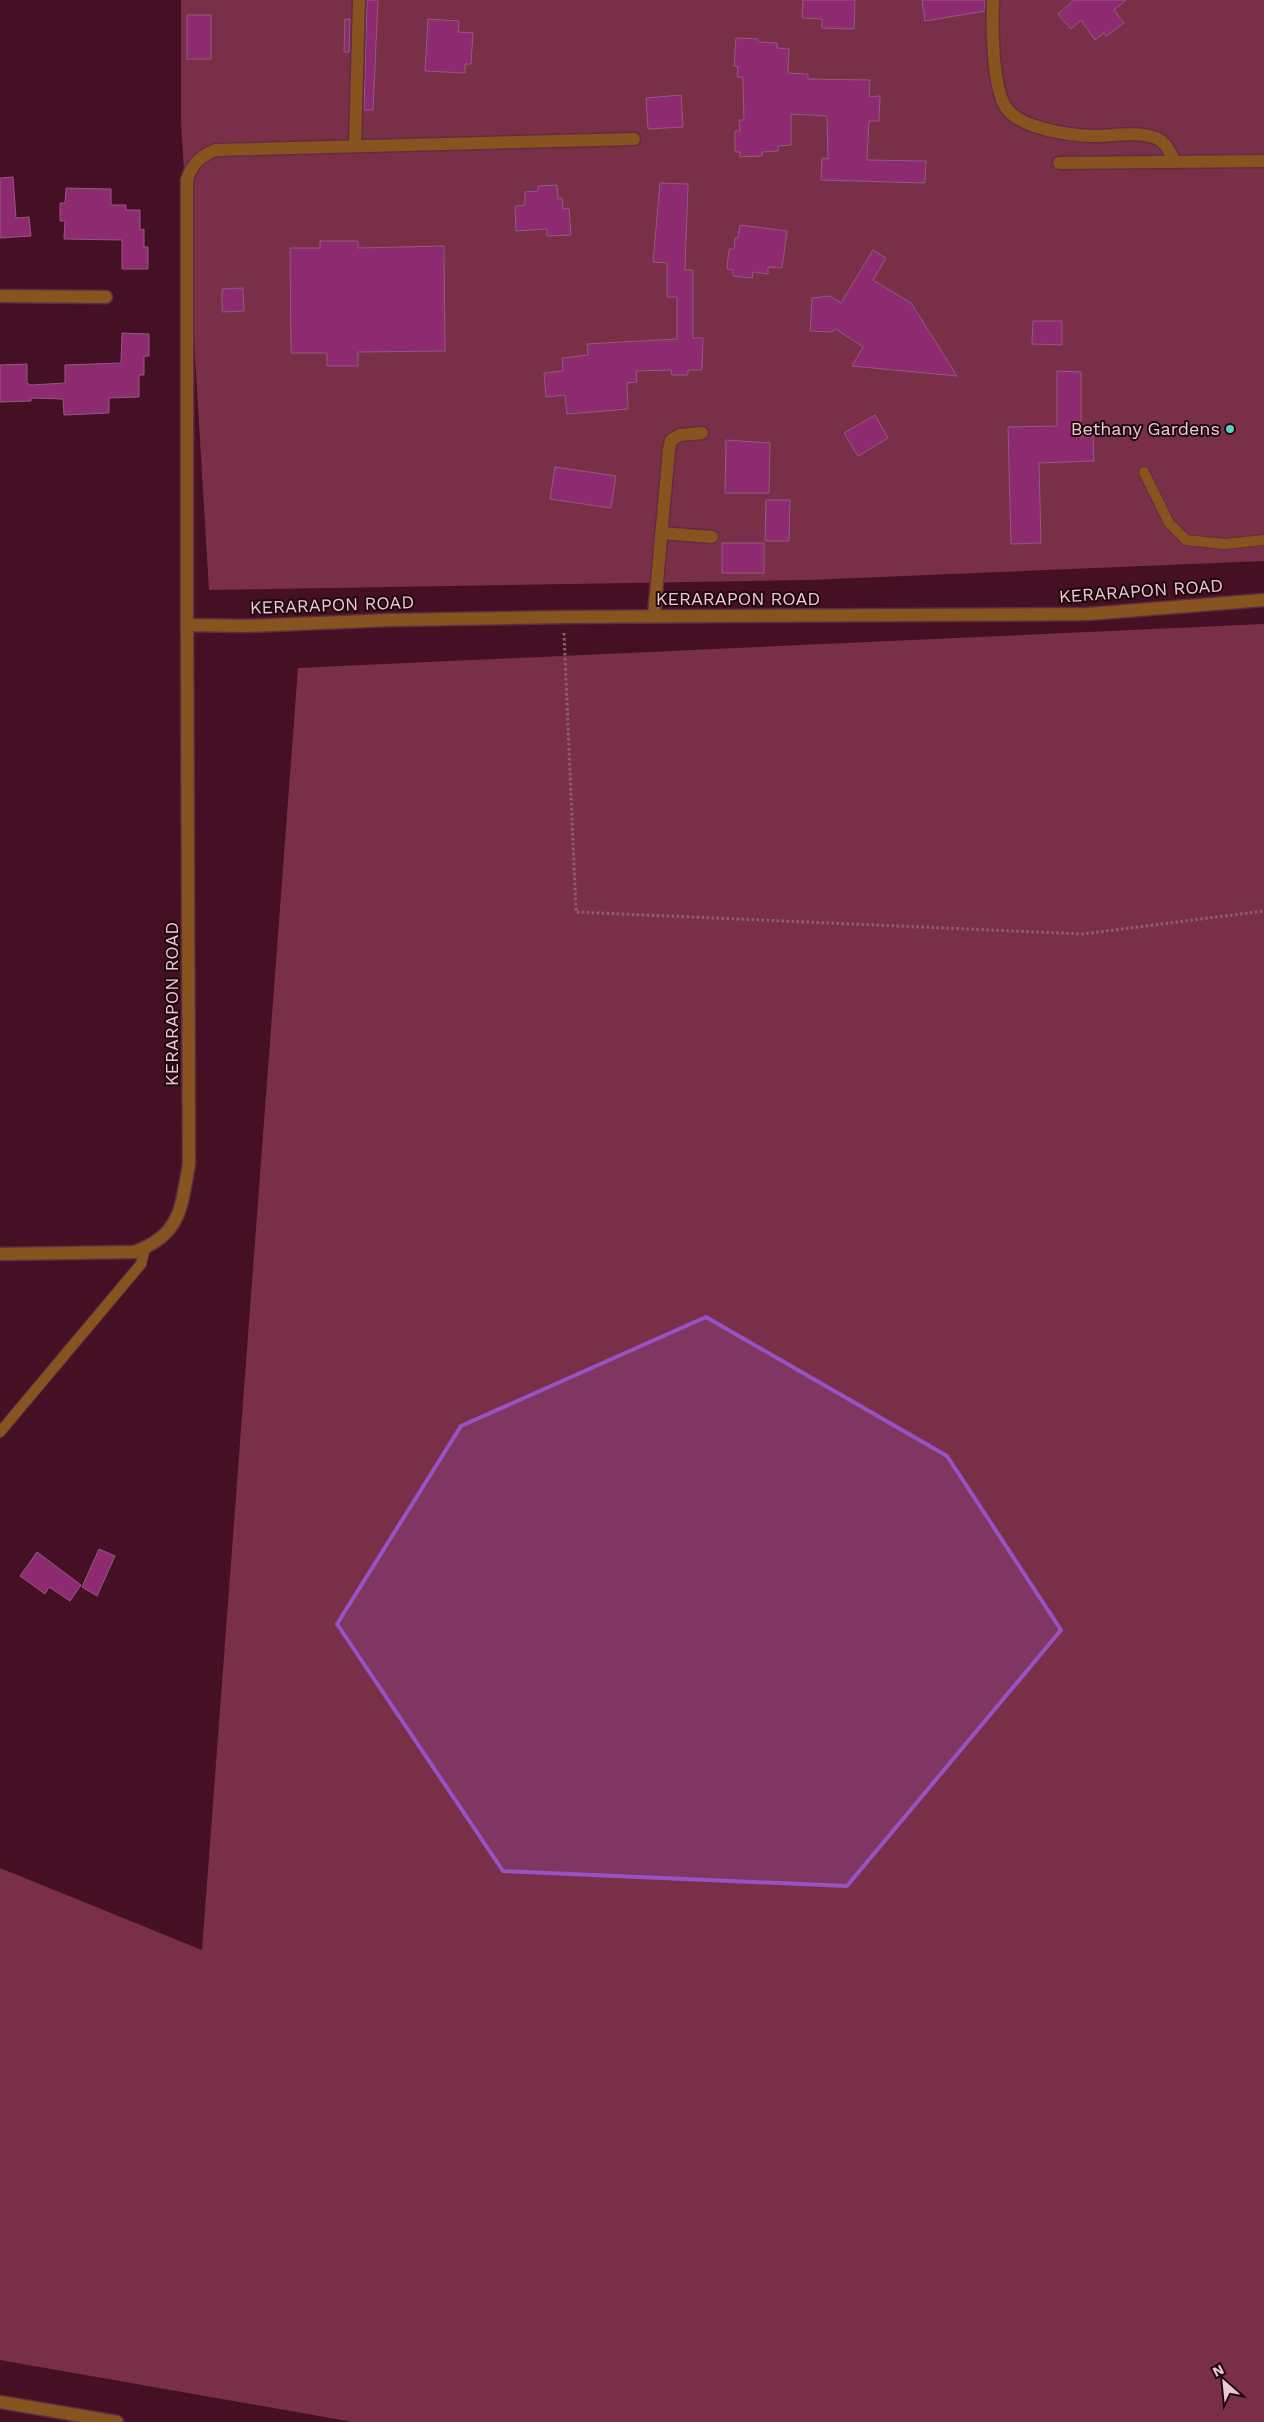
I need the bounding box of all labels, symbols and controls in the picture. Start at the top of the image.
place label: Bethany Gardens [1071,418,1220,439]
marker: Bethany Gardens [1224,423,1236,435]
street label: KERARAPON ROAD [1058,574,1224,607]
street label: KERARAPON ROAD [656,588,820,609]
street label: KERARAPON ROAD [249,591,415,618]
street label: KERARAPON ROAD [161,922,182,1086]
north arrow [1199,2357,1249,2407]
text: N [1210,2361,1226,2380]

